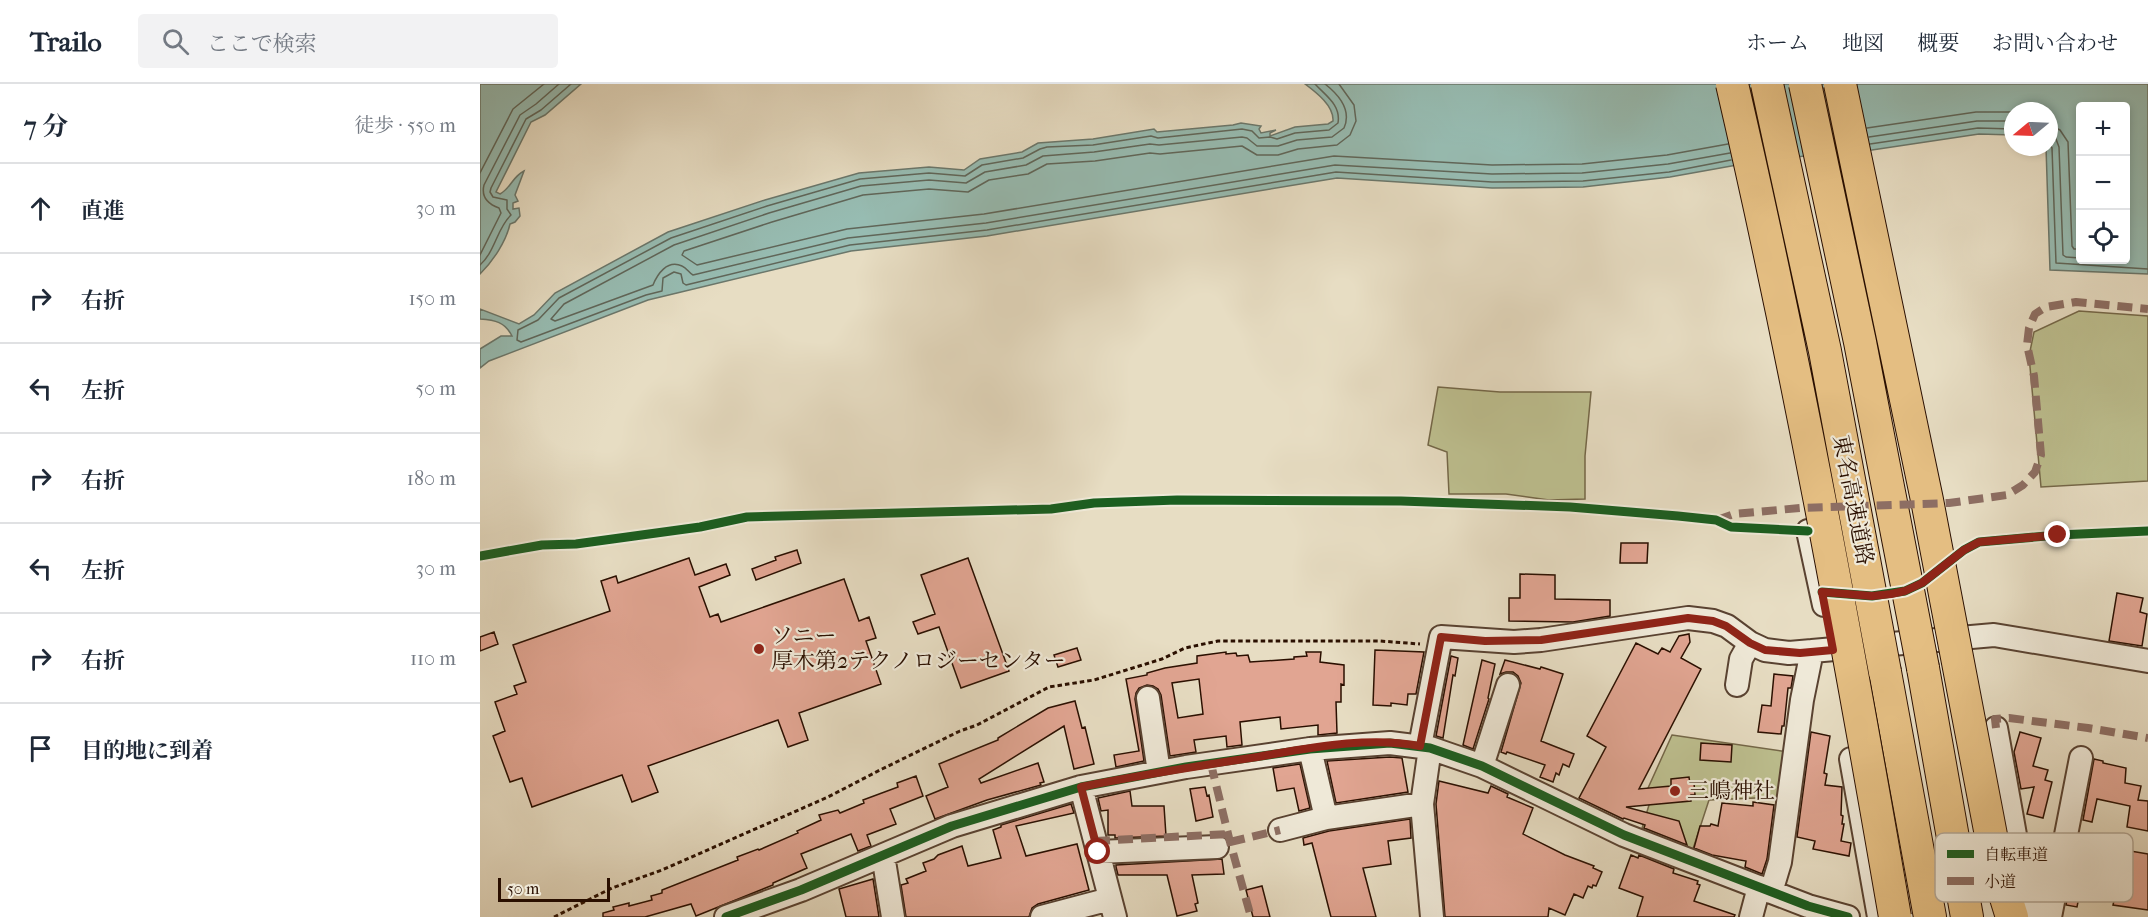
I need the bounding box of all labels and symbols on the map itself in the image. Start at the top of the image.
north arrow [2004,102,2058,156]
street label: 東名高速道路 [1828,433,1878,567]
route end [2044,521,2070,547]
place label: ソニー 厚木第2テクノロジーセンター [771,623,1066,674]
marker: ソニー 厚木第2テクノロジーセンター [752,642,766,656]
place label: 三嶋神社 [1687,778,1775,804]
marker: 三嶋神社 [1668,784,1682,798]
legend [1935,833,2133,902]
route start [1084,838,1110,864]
text: 自転車道 [1984,845,2048,864]
text: 小道 [1984,872,2016,891]
scale bar [498,875,610,902]

